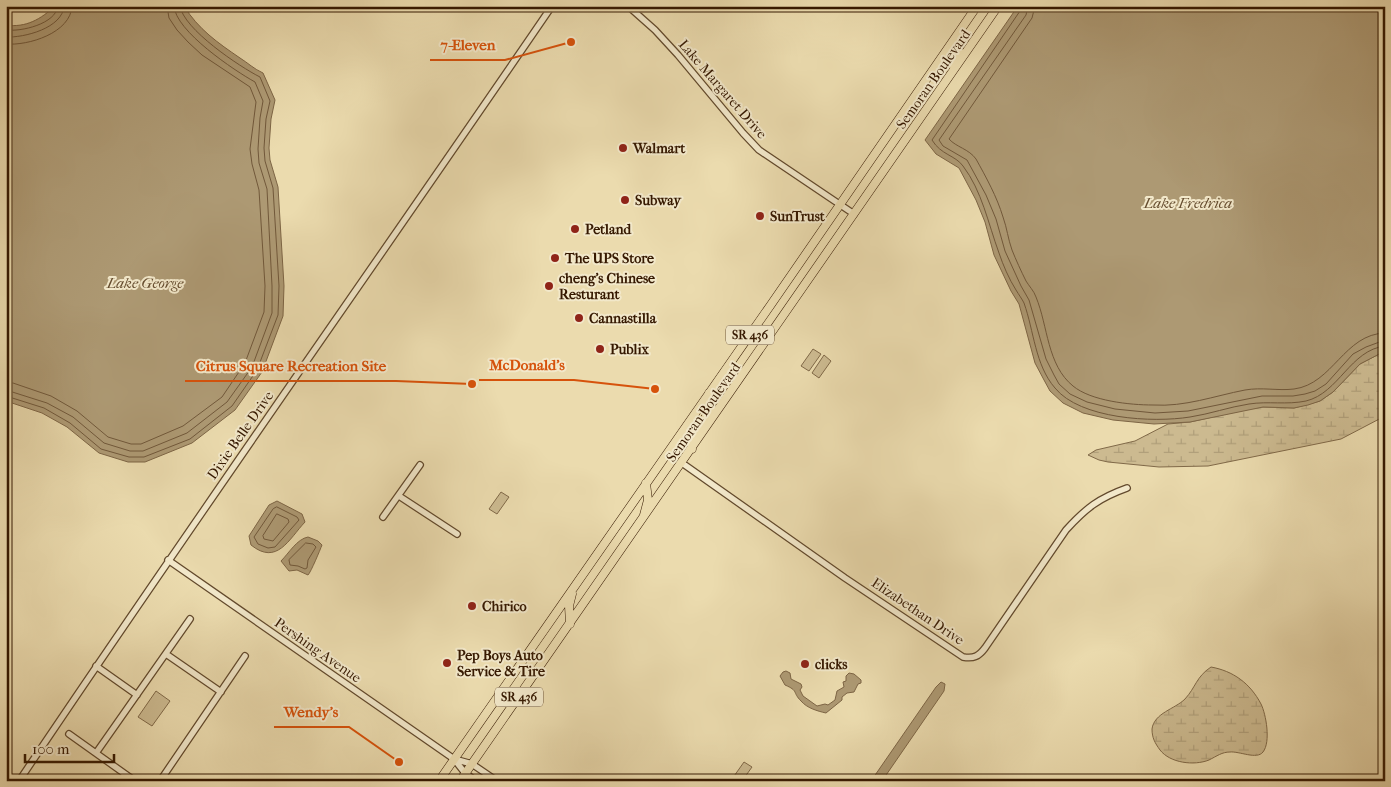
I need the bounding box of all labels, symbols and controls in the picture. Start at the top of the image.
street label: Semoran Boulevard [893,26,974,132]
callout: 7-Eleven [430,30,505,60]
text: 7-Eleven [440,36,496,54]
street label: Lake Margaret Drive [675,36,770,143]
place label: Walmart [632,140,686,157]
marker: Walmart [617,142,629,154]
place label: Subway [635,192,683,209]
marker: Subway [619,194,631,206]
water label: Lake Fredrica [1143,194,1232,212]
place label: SunTrust [770,208,826,225]
marker: SunTrust [754,210,766,222]
place label: Petland [585,221,632,238]
marker: Petland [569,223,581,235]
place label: The UPS Store [564,250,654,267]
marker: The UPS Store [549,252,561,264]
place label: cheng's Chinese Resturant [559,270,655,303]
water label: Lake George [106,274,184,292]
marker: cheng's Chinese Resturant [543,280,555,292]
place label: Cannastilla [589,310,657,327]
marker: Cannastilla [573,312,585,324]
road number: SR 436 [726,326,774,344]
place label: Publix [610,341,650,358]
marker: Publix [594,343,606,355]
callout: McDonald's [479,350,574,380]
callout: Citrus Square Recreation Site [185,351,396,381]
text: McDonald's [488,356,565,374]
text: Citrus Square Recreation Site [196,357,387,375]
street label: Semoran Boulevard [663,359,744,465]
street label: Dixie Belle Drive [204,388,277,483]
street label: Elizabethan Drive [868,574,967,649]
place label: Chirico [482,598,527,615]
marker: Chirico [466,600,478,612]
street label: Pershing Avenue [271,614,364,687]
place label: Pep Boys Auto Service & Tire [457,647,545,680]
place label: clicks [815,656,848,673]
marker: Pep Boys Auto Service & Tire [441,657,453,669]
marker: clicks [799,658,811,670]
road number: SR 436 [495,688,543,706]
callout: Wendy's [274,697,349,727]
text: Wendy's [283,703,339,721]
scale bar [25,732,114,764]
text: 100 m [32,740,70,758]

